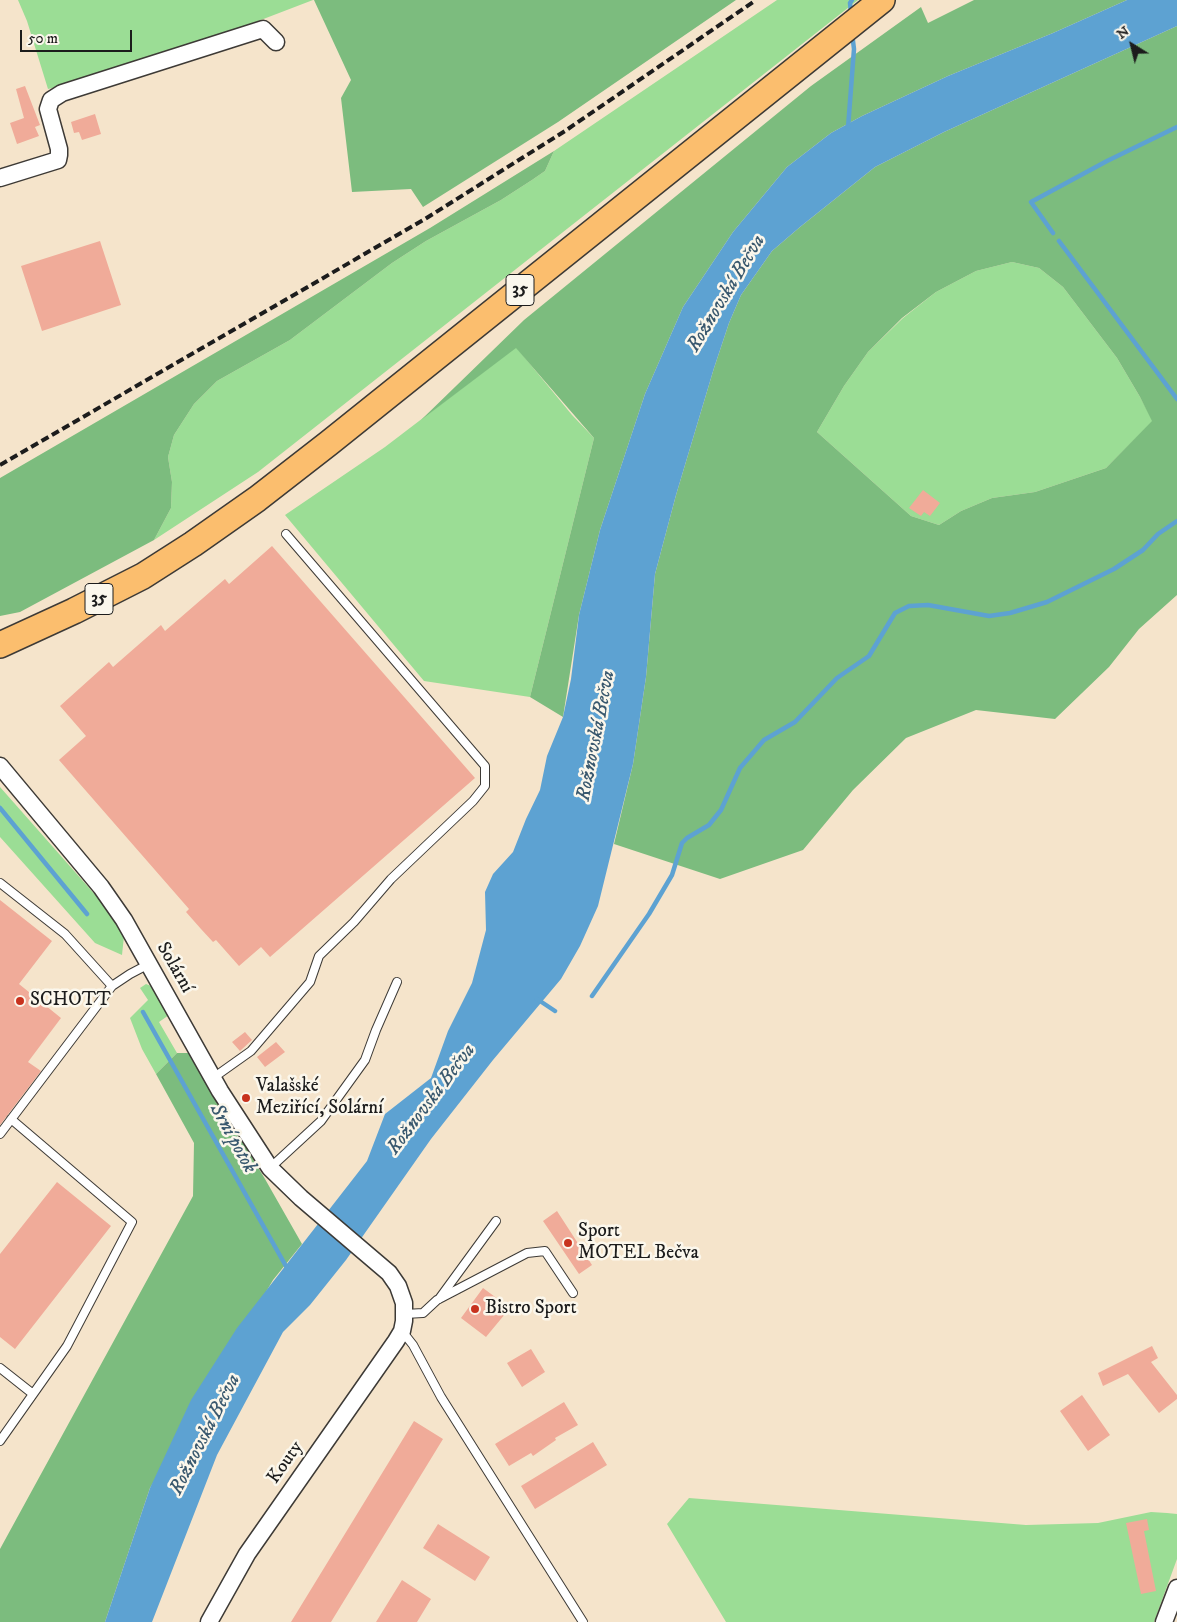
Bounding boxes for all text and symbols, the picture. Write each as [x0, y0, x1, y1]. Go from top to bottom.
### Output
scale bar [22, 20, 135, 52]
north arrow [1107, 20, 1157, 70]
text: N [1113, 22, 1133, 44]
text: 50 m [28, 29, 58, 48]
water label: Rožnovská Bečva [683, 231, 771, 357]
road number: 35 [506, 274, 534, 306]
road number: 35 [85, 584, 113, 614]
water label: Rožnovská Bečva [573, 669, 621, 803]
street label: Solární [150, 939, 198, 997]
place label: SCHOTT [30, 990, 111, 1012]
marker: SCHOTT [14, 995, 26, 1007]
water label: Rožnovská Bečva [383, 1040, 481, 1160]
place label: Valašské Meziřící, Solární [256, 1076, 383, 1120]
marker: Valašské Meziřící, Solární [240, 1092, 252, 1104]
water label: Srní potok [203, 1100, 261, 1178]
place label: Sport MOTEL Bečva [578, 1221, 699, 1265]
marker: Sport MOTEL Bečva [562, 1237, 574, 1249]
place label: Bistro Sport [485, 1298, 576, 1320]
marker: Bistro Sport [469, 1303, 481, 1315]
water label: Rožnovská Bečva [165, 1371, 247, 1499]
street label: Kouty [263, 1437, 309, 1489]

